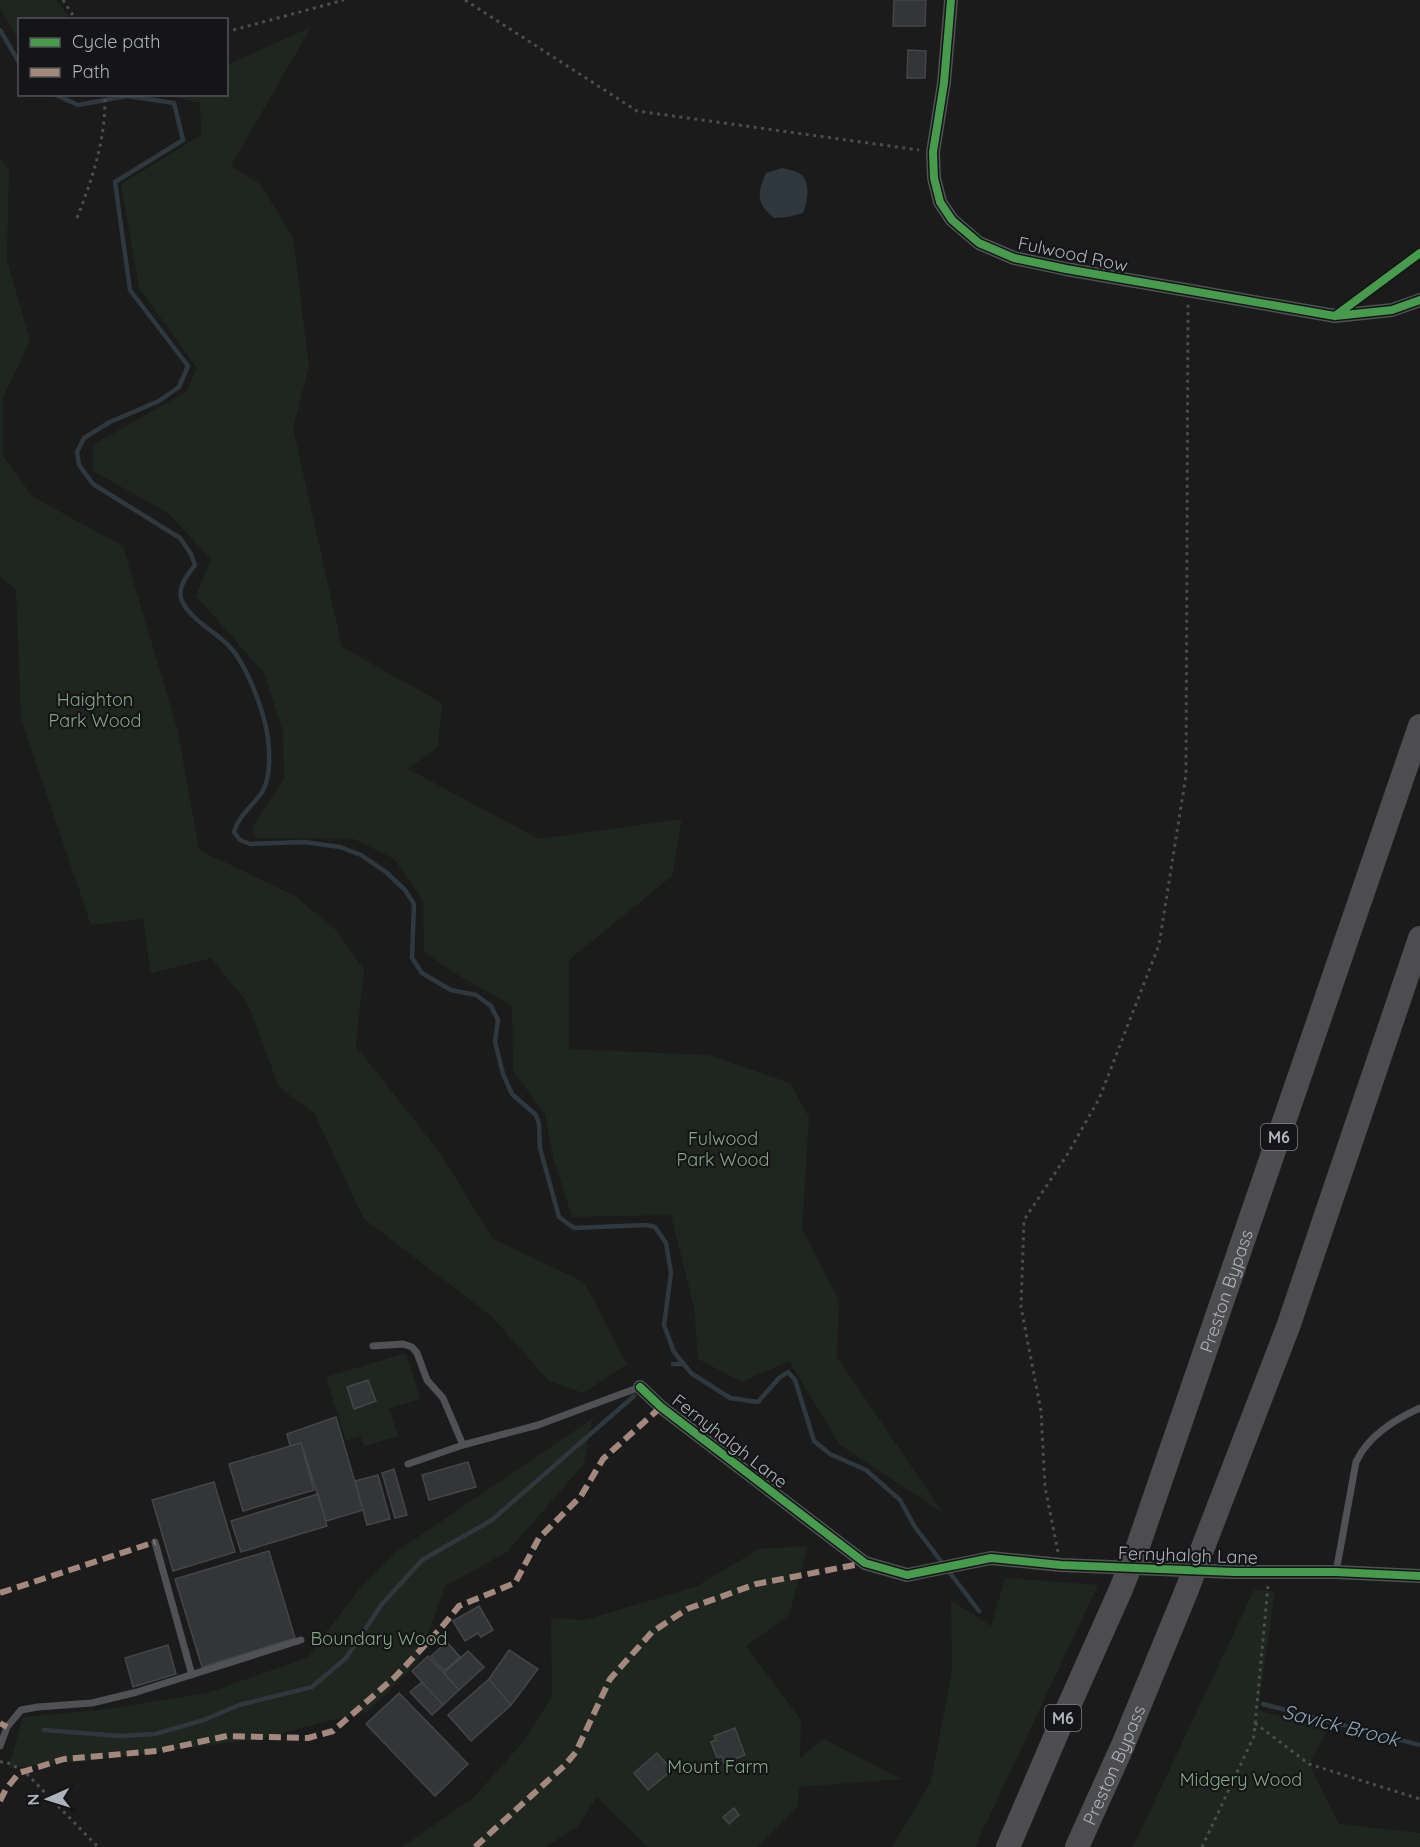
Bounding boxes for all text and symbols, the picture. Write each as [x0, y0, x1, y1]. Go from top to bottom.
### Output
legend [18, 18, 228, 96]
text: Cycle path [72, 30, 160, 53]
text: Path [72, 60, 110, 83]
street label: Fulwood Row [1016, 231, 1130, 277]
park label: Haighton Park Wood [49, 688, 141, 732]
road number: M6 [1261, 1124, 1297, 1150]
park label: Fulwood Park Wood [677, 1127, 769, 1171]
street label: Preston Bypass [1194, 1226, 1258, 1355]
street label: Fernyhalgh Lane [668, 1389, 792, 1493]
street label: Fernyhalgh Lane [1118, 1541, 1258, 1569]
park label: Boundary Wood [311, 1627, 447, 1650]
water label: Savick Brook [1280, 1698, 1404, 1752]
street label: Preston Bypass [1077, 1701, 1150, 1828]
road number: M6 [1045, 1705, 1081, 1731]
park label: Mount Farm [667, 1755, 769, 1778]
park label: Midgery Wood [1180, 1768, 1302, 1791]
north arrow [18, 1769, 78, 1829]
text: N [23, 1793, 43, 1806]

